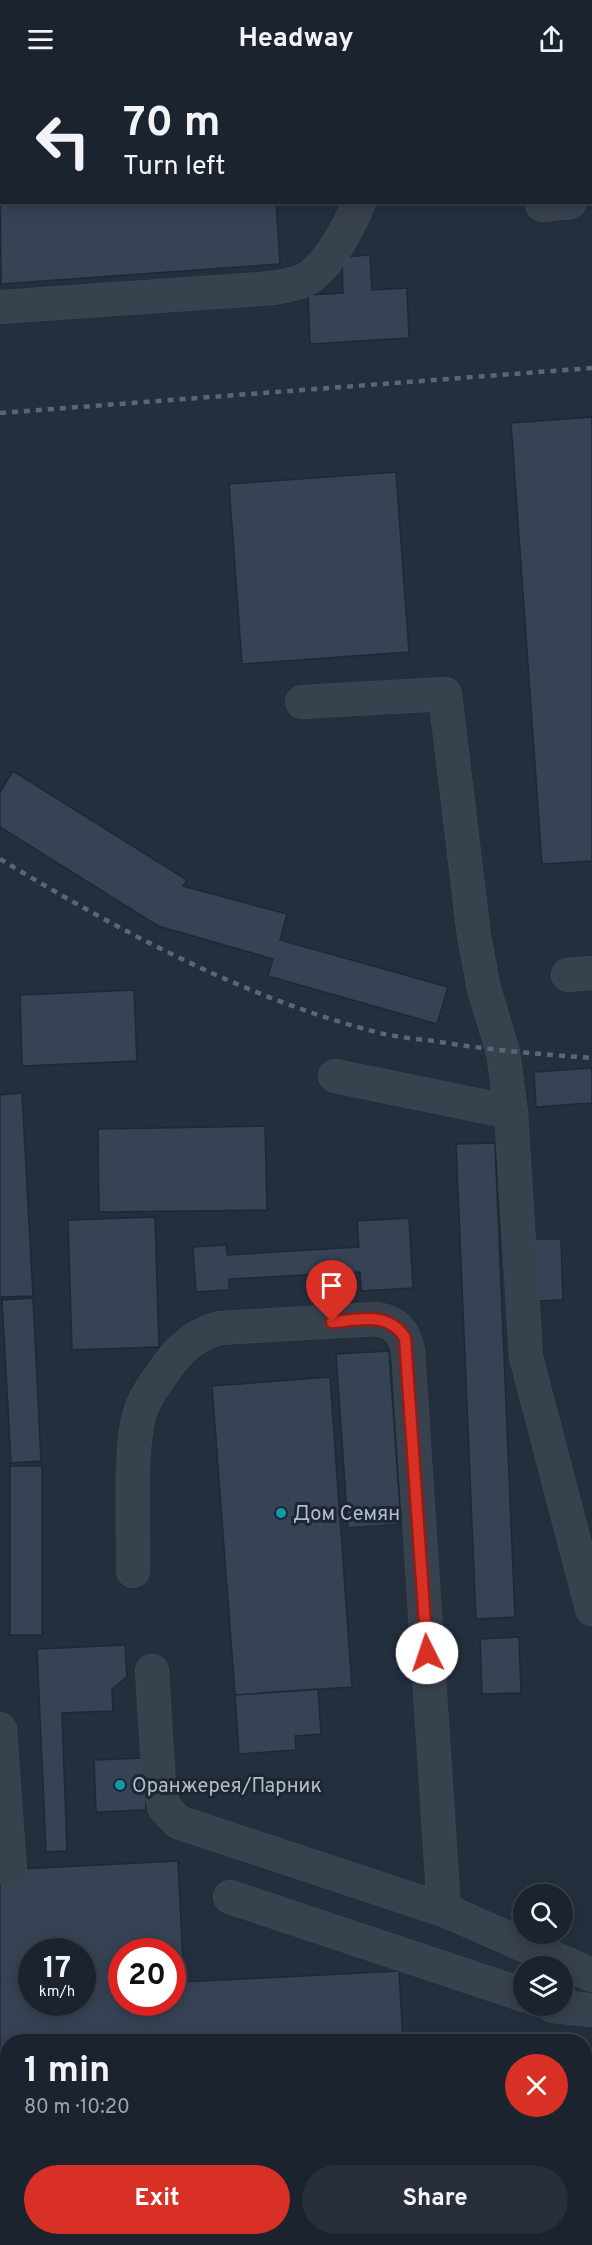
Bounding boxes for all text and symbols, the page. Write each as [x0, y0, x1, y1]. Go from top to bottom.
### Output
text: Headway [238, 22, 354, 56]
icon: menu [24, 23, 57, 56]
icon: share [535, 23, 568, 56]
text: 70 m [123, 98, 221, 151]
icon: left [24, 102, 102, 180]
text: Turn left [123, 150, 225, 184]
pin [306, 1260, 357, 1322]
icon: arrive [315, 1269, 348, 1302]
place label: Дом Семян [293, 1502, 400, 1528]
marker: Дом Семян [274, 1506, 288, 1520]
position arrow [395, 1621, 459, 1685]
place label: Оранжерея/Парник [132, 1774, 322, 1800]
marker: Оранжерея/Парник [113, 1778, 127, 1792]
map controls [513, 1884, 573, 2016]
button: search [513, 1884, 573, 1944]
speed limit sign: 20 [108, 1938, 186, 2016]
text: 17 [43, 1951, 71, 1988]
button: layers [513, 1956, 573, 2016]
text: km/h [39, 1983, 75, 2002]
text: 1 min [24, 2049, 110, 2095]
button: close [505, 2054, 568, 2117]
text: 80 m · 10:20 [24, 2095, 130, 2121]
button: Exit [24, 2165, 290, 2234]
button: Share [302, 2165, 568, 2234]

